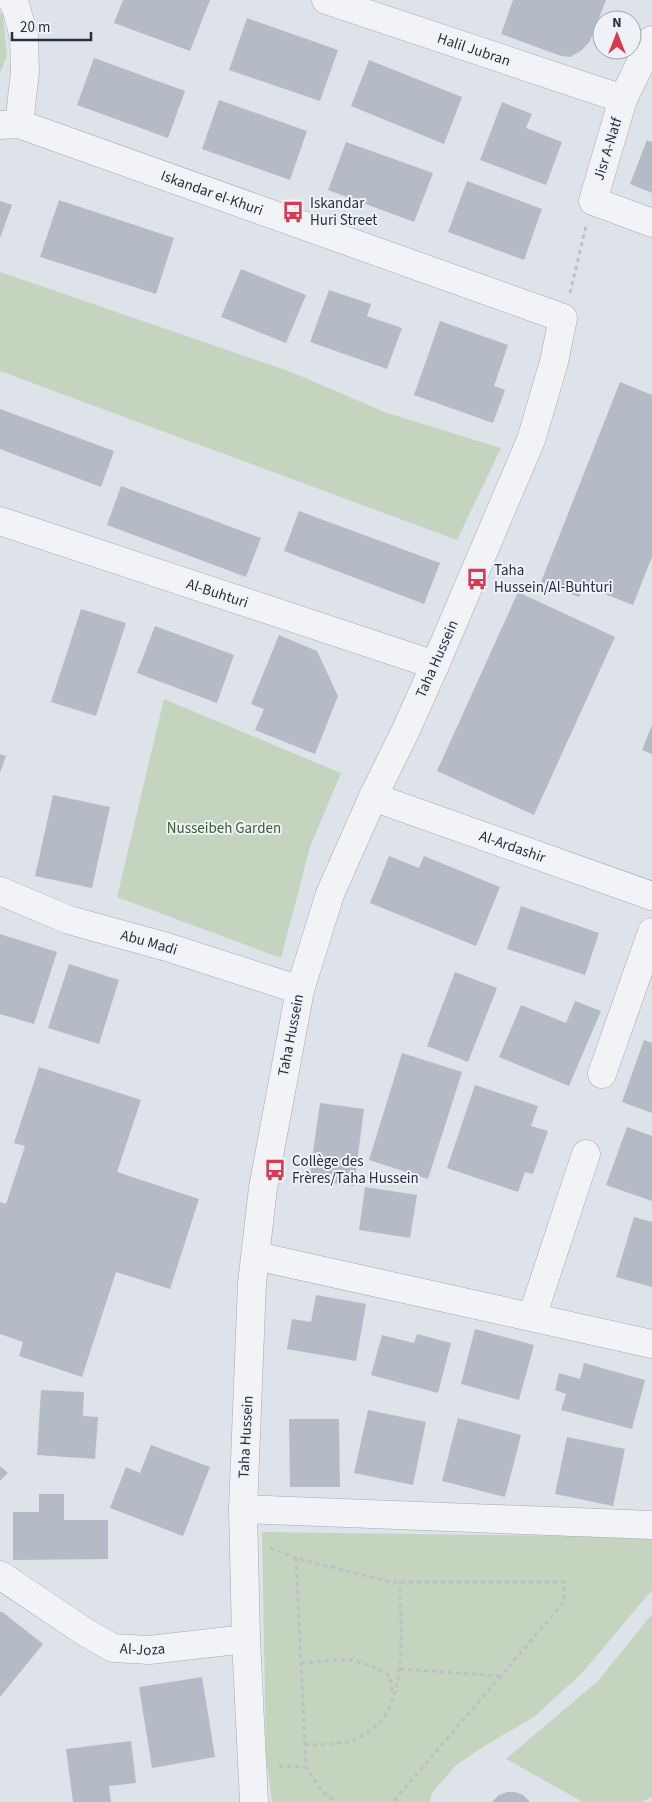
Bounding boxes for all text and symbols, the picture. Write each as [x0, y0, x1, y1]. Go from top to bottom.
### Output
scale bar [12, 10, 91, 42]
north arrow [592, 10, 642, 60]
text: N [612, 13, 622, 33]
text: 20 m [20, 17, 50, 38]
street label: Halil Jubran [435, 27, 513, 71]
street label: Jisr A-Natf [589, 114, 628, 183]
street label: Iskandar el-Khuri [158, 165, 266, 221]
place label: Iskandar Huri Street [310, 193, 377, 231]
bus stop icon: Iskandar Huri Street [280, 199, 306, 225]
place label: Taha Hussein/Al-Buhturi [494, 560, 612, 598]
bus stop icon: Taha Hussein/Al-Buhturi [464, 566, 490, 592]
street label: Al-Buhturi [184, 573, 251, 613]
street label: Taha Hussein [411, 617, 463, 701]
park label: Nusseibeh Garden [167, 818, 281, 839]
street label: Al-Ardashir [476, 825, 549, 868]
street label: Abu Madi [118, 924, 180, 960]
street label: Taha Hussein [273, 992, 309, 1078]
place label: Collège des Frères/Taha Hussein [292, 1151, 419, 1189]
bus stop icon: Collège des Frères/Taha Hussein [262, 1157, 288, 1183]
street label: Taha Hussein [233, 1395, 259, 1479]
street label: Al-Joza [119, 1638, 166, 1661]

